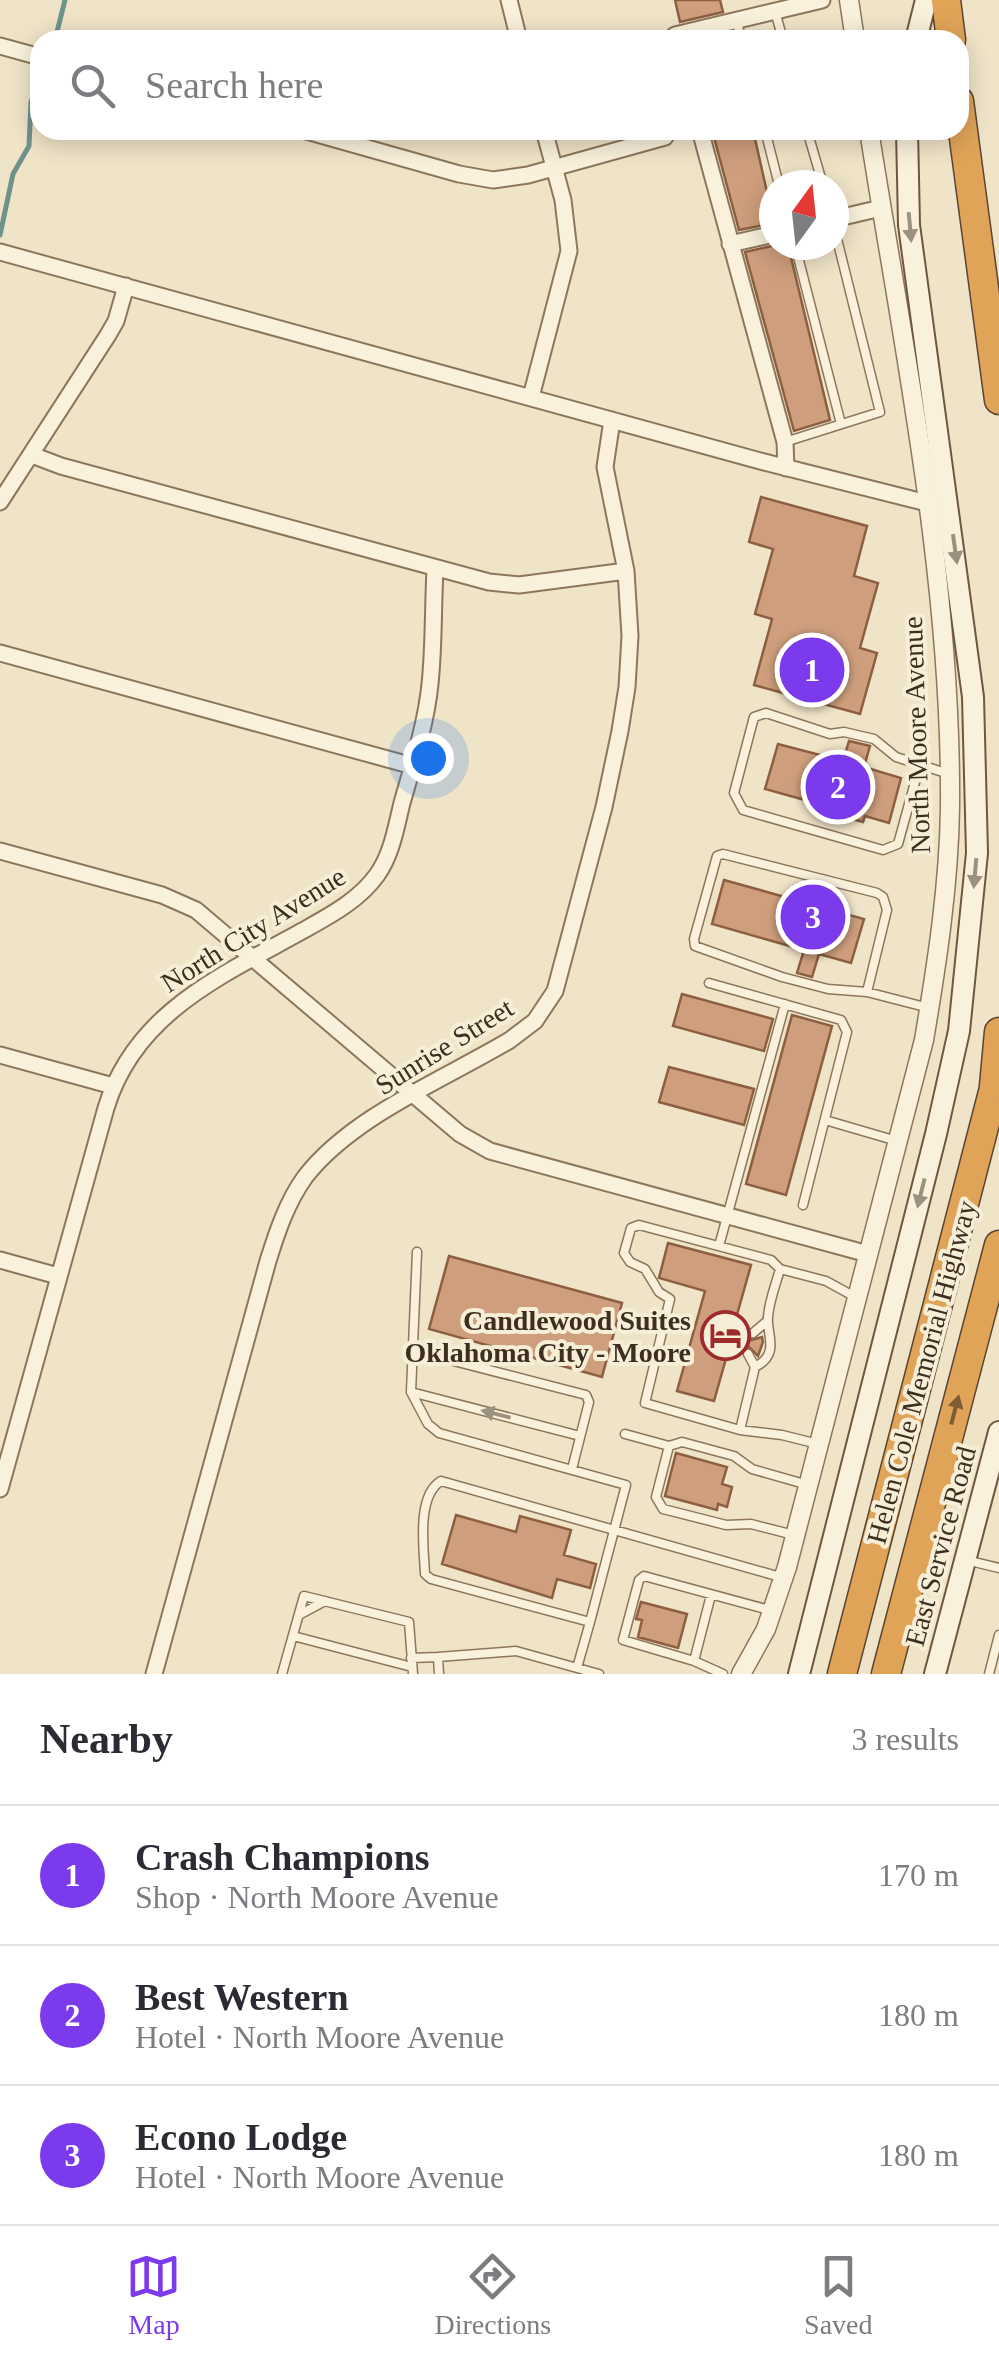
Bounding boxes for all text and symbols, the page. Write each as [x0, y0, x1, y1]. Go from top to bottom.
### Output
search box [30, 30, 969, 140]
icon: search [65, 58, 120, 113]
text: Search here [145, 64, 323, 106]
north arrow [759, 170, 849, 260]
one-way arrow [902, 212, 918, 244]
one-way arrow [947, 534, 963, 566]
street label: North Moore Avenue [897, 616, 936, 854]
pin: 1 [780, 632, 844, 708]
your location [403, 733, 454, 784]
pin: 2 [806, 750, 870, 824]
one-way arrow [966, 857, 982, 889]
street label: North City Avenue [156, 860, 351, 998]
pin: 3 [780, 880, 846, 954]
street label: Sunrise Street [370, 992, 519, 1101]
one-way arrow [913, 1178, 929, 1209]
street label: Helen Cole Memorial Highway [861, 1197, 982, 1547]
place label: Candlewood Suites Oklahoma City - Moore [405, 1305, 691, 1368]
hotel icon: Candlewood Suites Oklahoma City - Moore [700, 1310, 752, 1362]
one-way arrow [948, 1395, 964, 1426]
one-way arrow [480, 1405, 511, 1421]
street label: East Service Road [899, 1443, 982, 1649]
text: Nearby [40, 1716, 173, 1762]
text: 3 results [851, 1721, 959, 1757]
text: Crash Champions [135, 1836, 430, 1878]
text: 1 [65, 1857, 81, 1893]
text: 170 m [878, 1857, 959, 1893]
text: Shop · North Moore Avenue [135, 1879, 499, 1915]
text: Best Western [135, 1976, 349, 2018]
text: 2 [65, 1997, 81, 2033]
text: 180 m [878, 1997, 959, 2033]
text: Hotel · North Moore Avenue [135, 2019, 504, 2055]
text: Econo Lodge [135, 2116, 347, 2158]
text: 3 [65, 2137, 81, 2173]
text: 180 m [878, 2137, 959, 2173]
text: Hotel · North Moore Avenue [135, 2159, 504, 2195]
tab: Map [126, 2249, 181, 2341]
tab: Directions [434, 2249, 551, 2341]
tab: Saved [804, 2249, 873, 2341]

